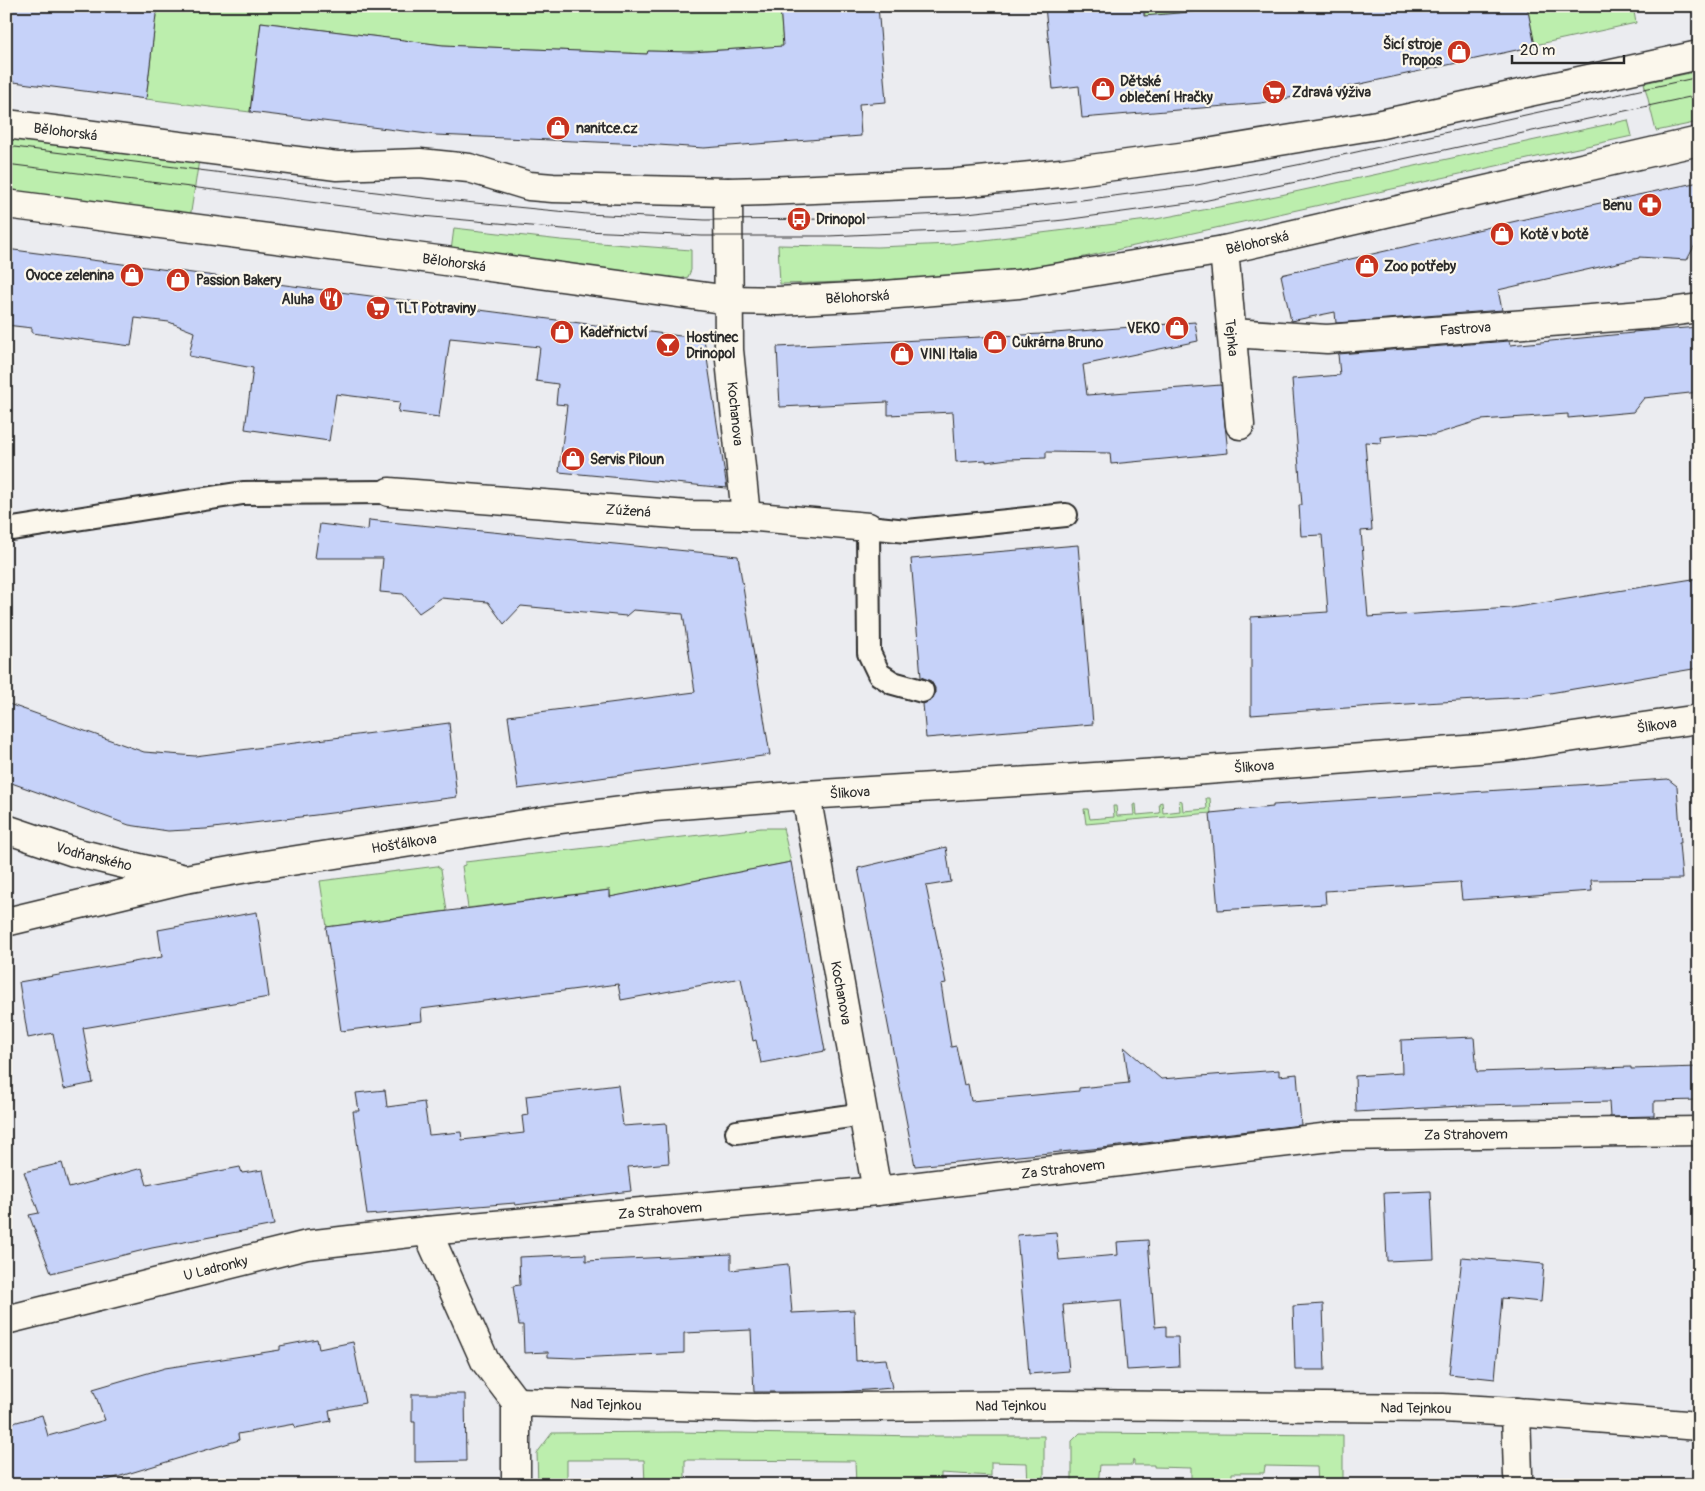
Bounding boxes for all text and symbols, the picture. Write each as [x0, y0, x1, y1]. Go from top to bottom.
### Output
scale bar [1512, 32, 1625, 64]
place label: Šicí stroje Propos [1383, 35, 1443, 69]
shop icon: Šicí stroje Propos [1446, 39, 1472, 65]
text: 20 m [1520, 41, 1555, 60]
place label: Dětské oblečení Hračky [1119, 73, 1213, 106]
shop icon: Dětské oblečení Hračky [1090, 76, 1116, 102]
supermarket icon: Zdravá výživa [1261, 79, 1287, 105]
place label: Zdravá výživa [1292, 84, 1372, 101]
shop icon: nanitce.cz [545, 115, 571, 141]
street label: Bělohorská [33, 119, 98, 144]
place label: nanitce.cz [576, 120, 638, 137]
pharmacy icon: Benu [1637, 192, 1663, 218]
place label: Benu [1602, 197, 1632, 214]
bus stop icon: Drinopol [786, 206, 812, 232]
place label: Drinopol [816, 211, 865, 228]
shop icon: Kotě v botě [1489, 221, 1515, 247]
place label: Kotě v botě [1520, 226, 1589, 243]
street label: Bělohorská [1224, 227, 1290, 258]
street label: Bělohorská [421, 250, 487, 275]
shop icon: Zoo potřeby [1354, 253, 1380, 279]
place label: Zoo potřeby [1384, 258, 1456, 275]
shop icon: Ovoce zelenina [119, 262, 145, 288]
place label: Ovoce zelenina [25, 267, 114, 284]
shop icon: Passion Bakery [165, 267, 191, 293]
place label: Passion Bakery [196, 272, 281, 289]
restaurant icon: Aluha [318, 286, 344, 312]
street label: Bělohorská [825, 286, 890, 307]
place label: Aluha [281, 291, 314, 308]
supermarket icon: TLT Potraviny [365, 295, 391, 321]
place label: TLT Potraviny [395, 300, 476, 317]
shop icon: VEKO [1164, 315, 1190, 341]
street label: Tejnka [1222, 318, 1242, 357]
street label: Fastrova [1439, 318, 1492, 339]
shop icon: Kadeřnictví [549, 319, 575, 345]
place label: VEKO [1127, 320, 1160, 337]
place label: Kadeřnictví [580, 324, 648, 341]
place label: Hostinec Drinopol [686, 329, 739, 362]
shop icon: Cukrárna Bruno [982, 329, 1008, 355]
bar icon: Hostinec Drinopol [655, 332, 681, 358]
place label: Cukrárna Bruno [1012, 334, 1104, 351]
shop icon: VINI Italia [889, 341, 915, 367]
place label: VINI Italia [920, 346, 978, 363]
street label: Kochanova [724, 381, 747, 447]
shop icon: Servis Piloun [560, 446, 586, 472]
place label: Servis Piloun [590, 451, 664, 468]
street label: Zúžená [605, 500, 651, 521]
street label: Šlikova [1635, 714, 1678, 736]
street label: Šlikova [1233, 756, 1275, 776]
street label: Šlikova [829, 783, 870, 802]
street label: Hošťálkova [370, 830, 438, 857]
street label: Vodňanského [53, 838, 134, 874]
street label: Kochanova [827, 960, 856, 1026]
street label: Za Strahovem [1424, 1125, 1508, 1143]
street label: Za Strahovem [1020, 1155, 1106, 1182]
street label: Za Strahovem [617, 1198, 703, 1222]
street label: U Ladronky [182, 1252, 249, 1284]
street label: Nad Tejnkou [570, 1395, 642, 1414]
street label: Nad Tejnkou [975, 1397, 1047, 1414]
street label: Nad Tejnkou [1380, 1399, 1452, 1417]

